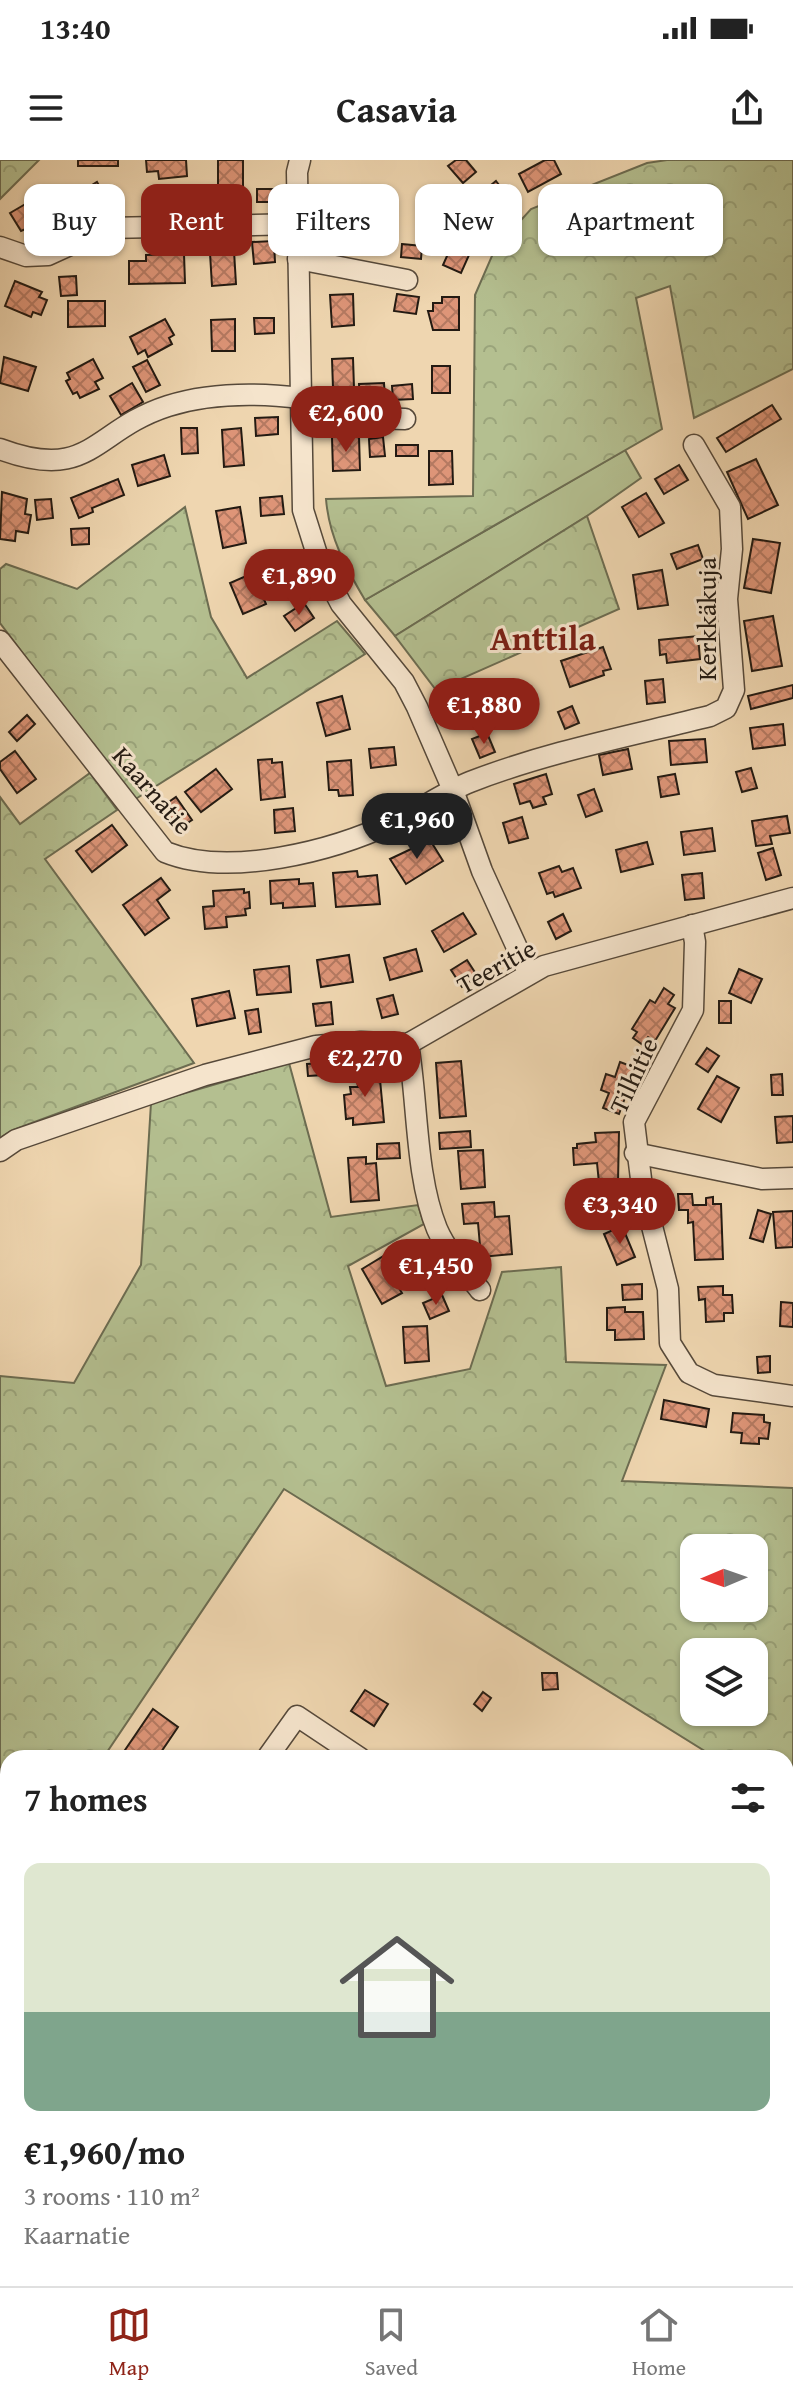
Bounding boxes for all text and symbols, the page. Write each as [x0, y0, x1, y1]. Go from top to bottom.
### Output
text: 13:40 [40, 6, 111, 50]
text: Casavia [336, 82, 457, 135]
icon: menu [24, 86, 68, 130]
icon: share [725, 86, 769, 130]
chip: Buy [24, 184, 125, 256]
chip: Rent [141, 184, 252, 256]
chip: Filters [268, 184, 399, 256]
chip: New [415, 184, 522, 256]
chip: Apartment [538, 184, 723, 256]
pin: €2,600 [281, 386, 411, 454]
text: €2,600 [309, 392, 383, 431]
pin: €1,890 [234, 549, 364, 617]
text: €1,890 [262, 555, 336, 594]
street label: Kerkkäkuja [687, 557, 726, 681]
district label: Anttila [490, 613, 597, 662]
pin: €1,880 [419, 678, 549, 746]
text: €1,880 [447, 684, 521, 723]
street label: Kaarnatie [103, 737, 203, 843]
pin: €1,960 [352, 793, 482, 861]
text: €1,960 [380, 799, 454, 838]
street label: Teeritie [450, 928, 542, 1004]
pin: €2,270 [300, 1031, 430, 1099]
street label: Tilhitie [598, 1031, 668, 1119]
text: €2,270 [328, 1037, 402, 1076]
pin: €3,340 [555, 1178, 685, 1246]
text: €3,340 [583, 1184, 657, 1223]
pin: €1,450 [371, 1239, 501, 1307]
text: €1,450 [399, 1245, 473, 1284]
north arrow [680, 1534, 768, 1622]
map controls [680, 1534, 768, 1726]
button: layers [680, 1638, 768, 1726]
text: 7 homes [24, 1774, 148, 1823]
icon: filters [726, 1776, 770, 1820]
icon: home [325, 1915, 469, 2059]
text: €1,960/mo [24, 2127, 185, 2176]
text: 3 rooms · 110 m² [24, 2176, 200, 2215]
text: Kaarnatie [24, 2215, 130, 2254]
tab: Map [107, 2303, 151, 2383]
tab: Saved [365, 2303, 418, 2383]
tab: Home [632, 2303, 686, 2383]

